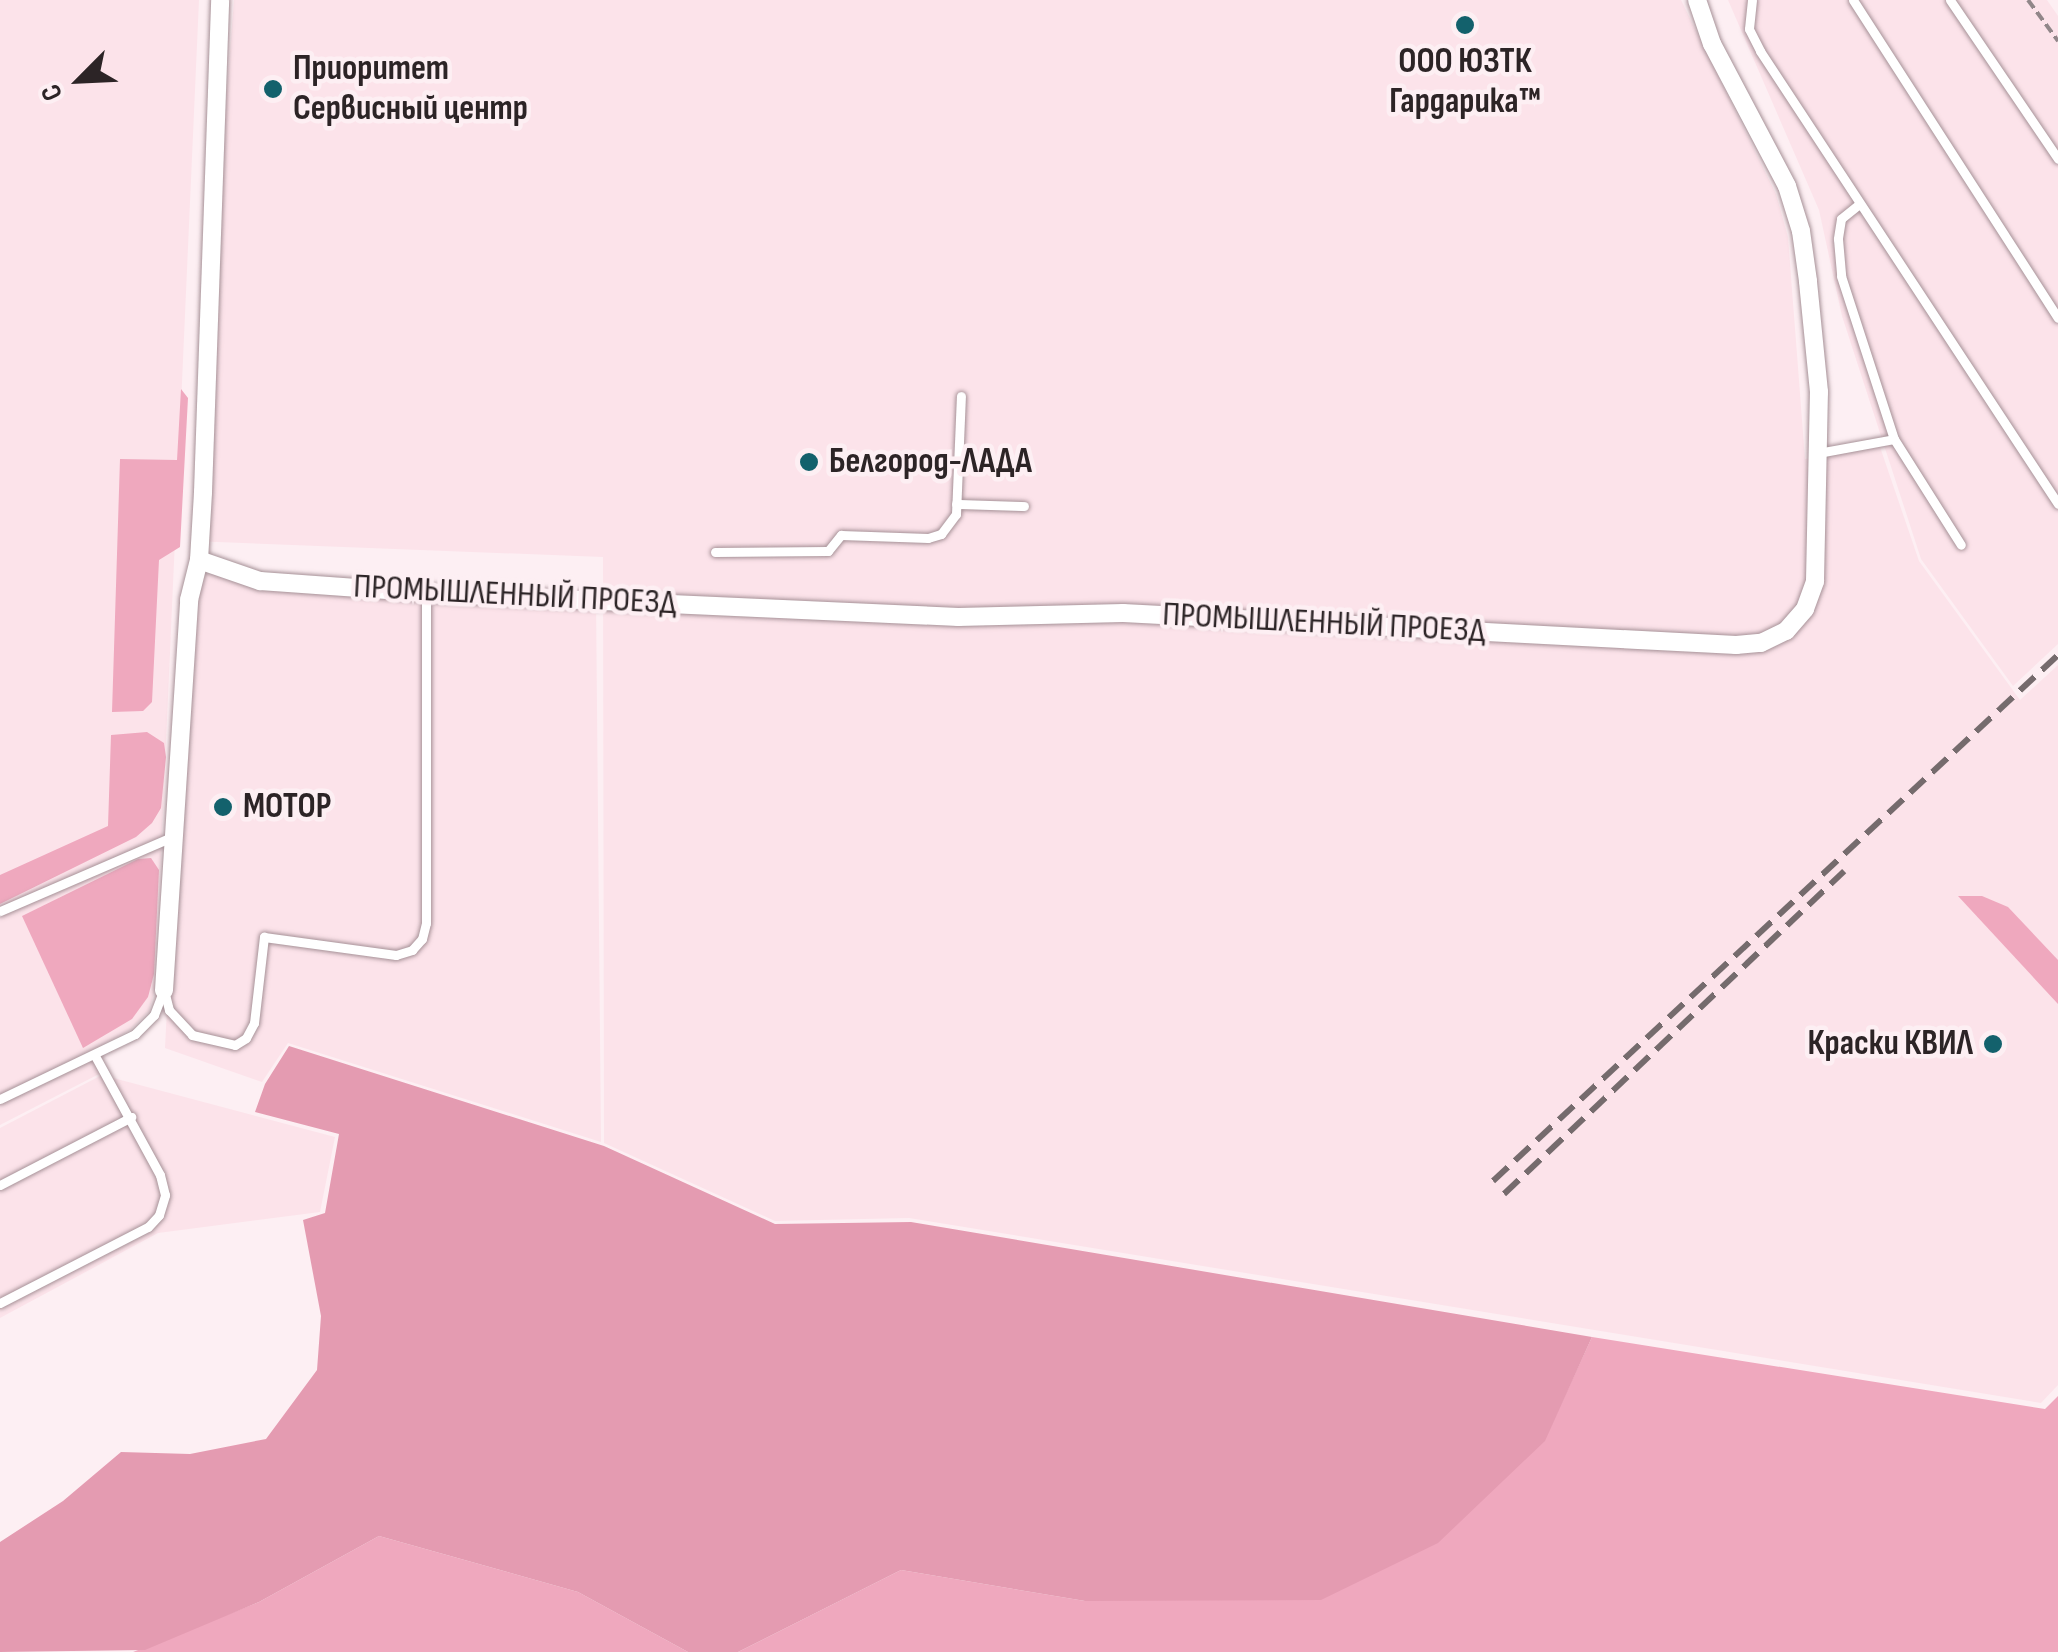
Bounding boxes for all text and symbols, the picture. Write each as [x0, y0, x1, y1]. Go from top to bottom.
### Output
marker: ООО ЮЗТК Гардарика™ [1454, 14, 1476, 36]
north arrow [30, 30, 130, 130]
place label: ООО ЮЗТК Гардарика™ [1389, 41, 1541, 123]
place label: Приоритет Сервисный центр [293, 48, 528, 130]
marker: Приоритет Сервисный центр [262, 78, 284, 100]
text: С [34, 79, 70, 106]
place label: Белгород-ЛАДА [829, 441, 1032, 483]
marker: Белгород-ЛАДА [798, 451, 820, 473]
street label: ПРОМЫШЛЕННЫЙ ПРОЕЗД [352, 566, 678, 624]
street label: ПРОМЫШЛЕННЫЙ ПРОЕЗД [1161, 594, 1487, 652]
place label: МОТОР [243, 786, 332, 828]
marker: МОТОР [212, 796, 234, 818]
place label: Краски КВИЛ [1808, 1023, 1973, 1065]
marker: Краски КВИЛ [1982, 1033, 2004, 1055]

